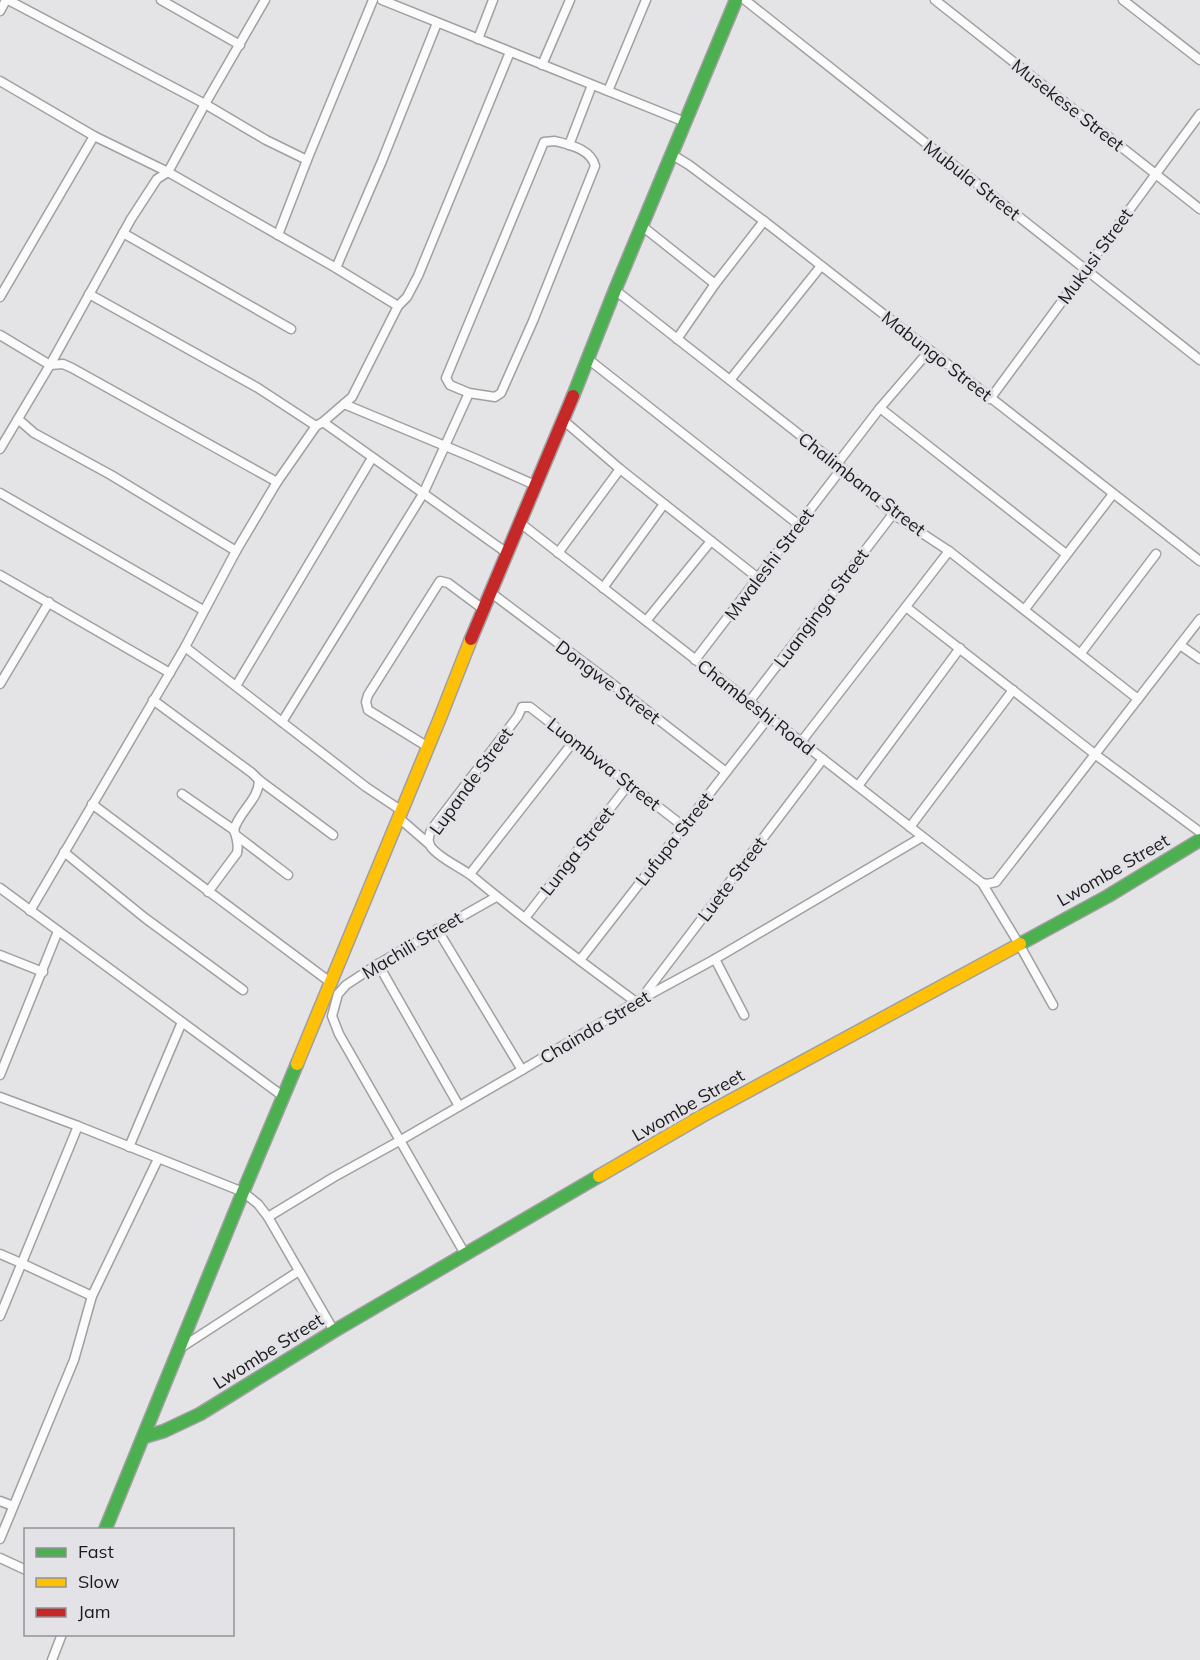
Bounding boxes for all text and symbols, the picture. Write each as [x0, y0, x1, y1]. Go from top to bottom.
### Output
street label: Musekese Street [1007, 54, 1129, 156]
street label: Mubula Street [919, 135, 1025, 225]
street label: Mukusi Street [1052, 203, 1138, 309]
street label: Mabungo Street [877, 306, 997, 406]
street label: Chalimbana Street [794, 427, 930, 541]
street label: Mwaleshi Street [719, 504, 819, 624]
street label: Luanginga Street [769, 544, 873, 672]
street label: Dongwe Street [551, 635, 665, 729]
street label: Chambeshi Road [693, 654, 819, 760]
street label: Luombwa Street [543, 713, 665, 815]
street label: Lupande Street [424, 723, 518, 839]
street label: Lufupa Street [630, 788, 718, 890]
street label: Lunga Street [535, 802, 619, 900]
street label: Lwombe Street [1053, 829, 1173, 911]
street label: Luete Street [693, 832, 771, 926]
street label: Machili Street [358, 906, 466, 984]
street label: Chainda Street [536, 985, 654, 1069]
street label: Lwombe Street [628, 1064, 748, 1146]
street label: Lwombe Street [209, 1308, 327, 1394]
legend [24, 1528, 234, 1636]
text: Fast [78, 1540, 114, 1563]
text: Slow [78, 1570, 120, 1593]
text: Jam [78, 1600, 111, 1623]

